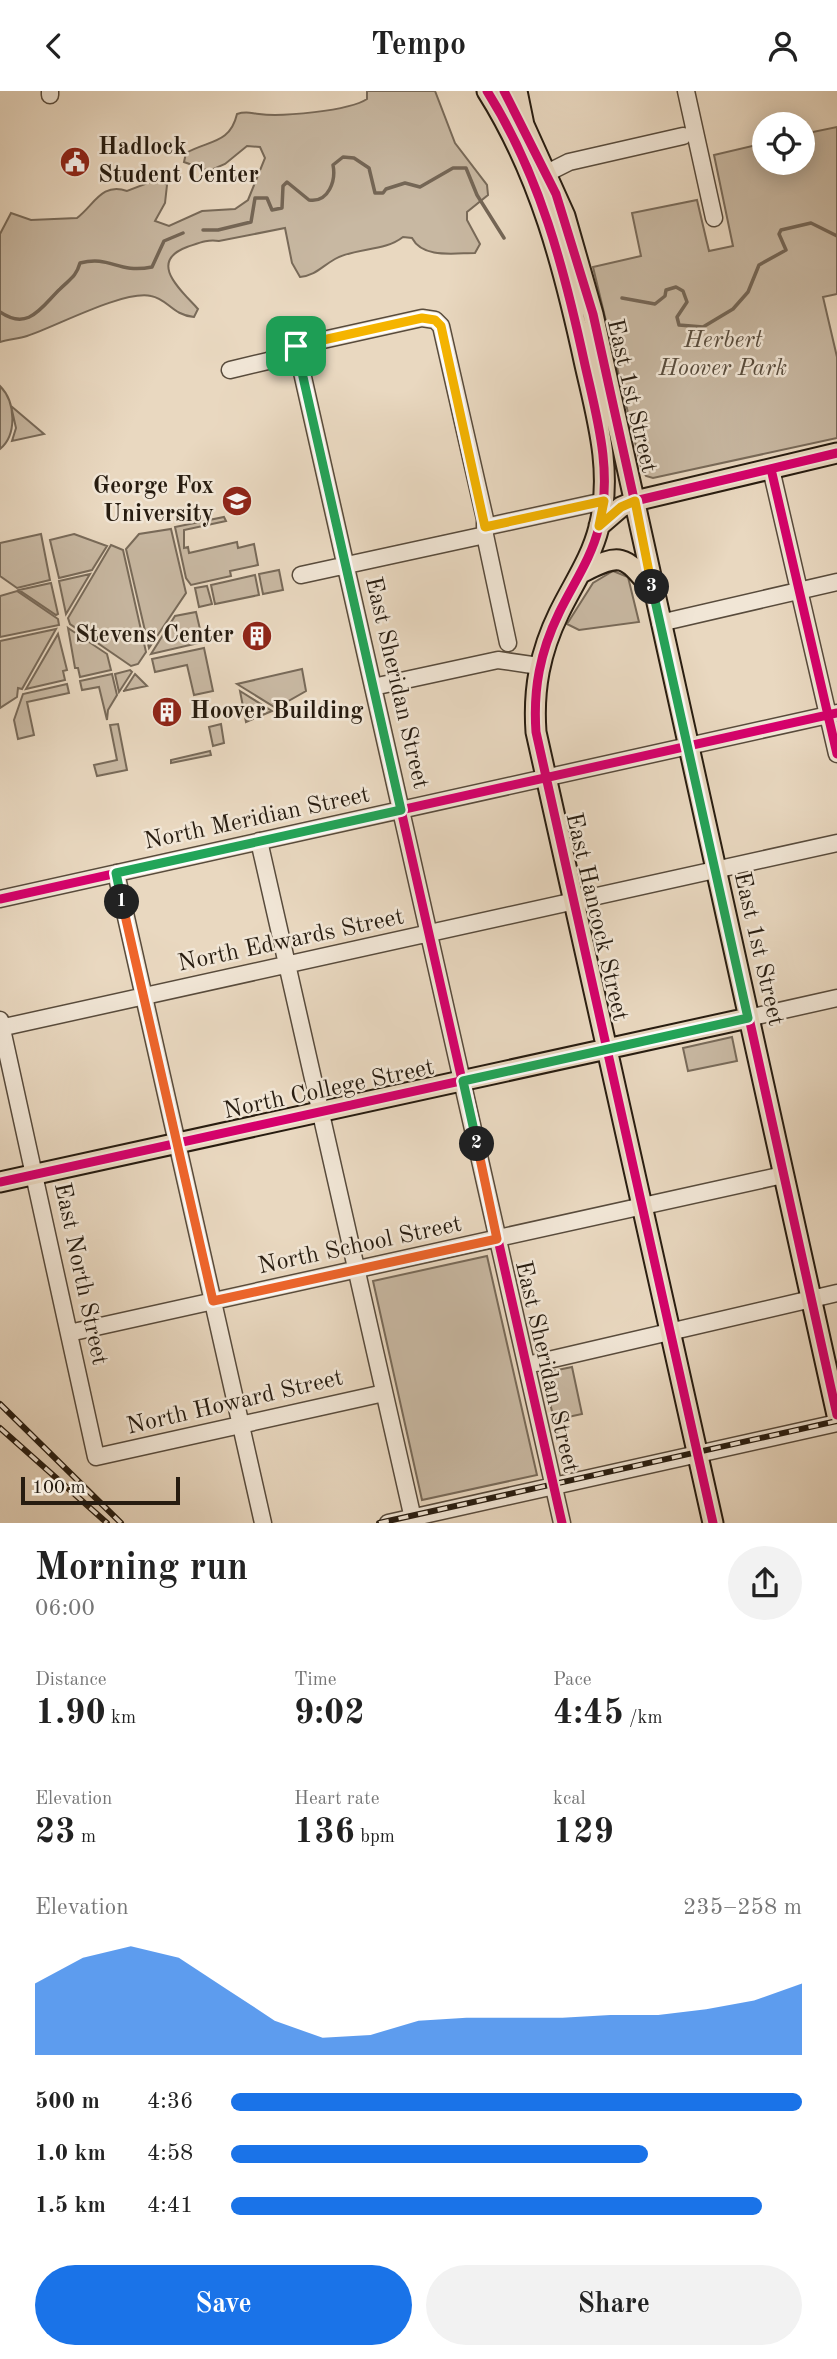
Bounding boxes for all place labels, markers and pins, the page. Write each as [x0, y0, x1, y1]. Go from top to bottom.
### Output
place label: Hadlock Student Center [98, 136, 259, 188]
public building icon: Hadlock Student Center [58, 145, 92, 179]
pin [266, 316, 326, 376]
place label: George Fox University [93, 475, 214, 527]
school or university icon: George Fox University [220, 484, 254, 518]
pin: 3 [634, 569, 670, 605]
building icon: Stevens Center [240, 619, 274, 653]
place label: Stevens Center [75, 624, 234, 648]
building icon: Hoover Building [150, 695, 184, 729]
place label: Hoover Building [190, 700, 364, 724]
pin: 1 [104, 885, 140, 919]
pin: 2 [460, 1127, 494, 1161]

